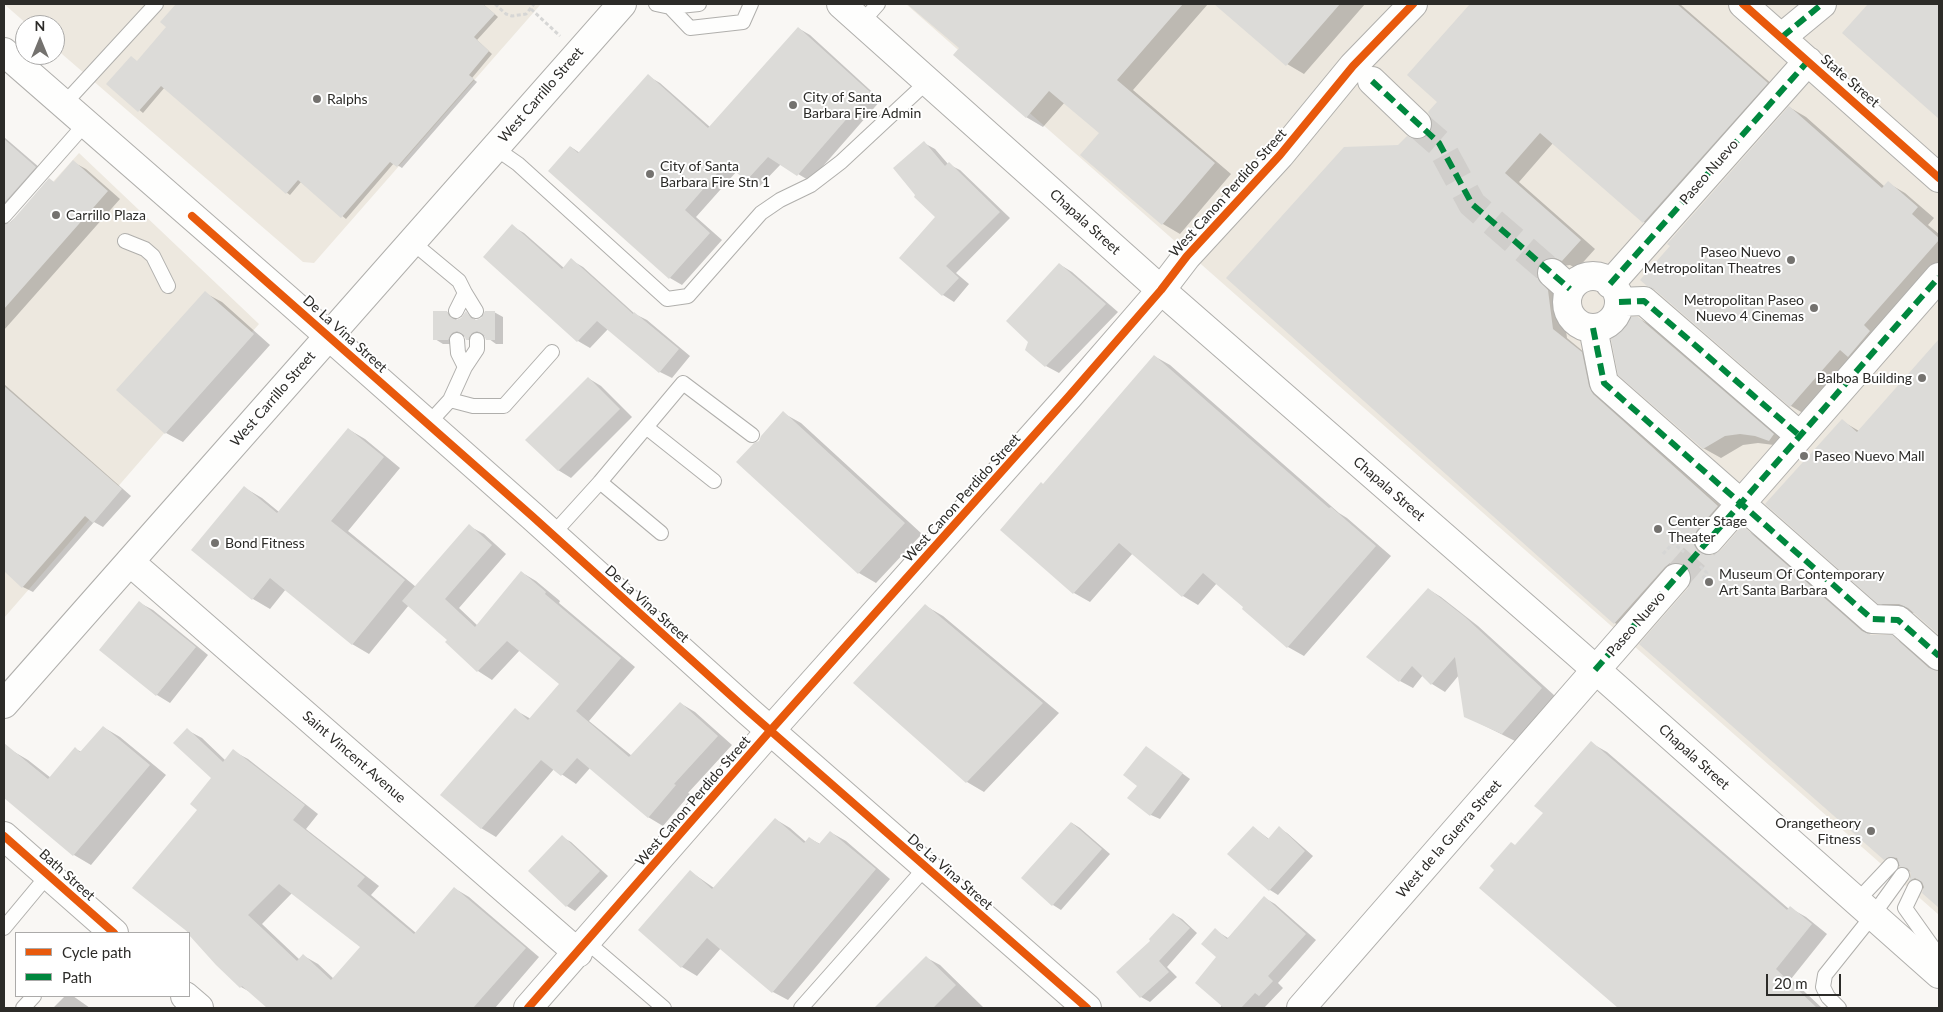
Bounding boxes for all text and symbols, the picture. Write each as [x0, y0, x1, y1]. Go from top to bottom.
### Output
north arrow [15, 15, 65, 65]
text: N [35, 17, 45, 34]
street label: West Carrillo Street [495, 44, 587, 146]
street label: State Street [1817, 51, 1883, 111]
place label: City of Santa Barbara Fire Admin [803, 89, 921, 121]
place label: Ralphs [327, 91, 368, 107]
marker: Ralphs [311, 93, 323, 105]
marker: City of Santa Barbara Fire Admin [787, 99, 799, 111]
street label: West Canon Perdido Street [1166, 125, 1290, 261]
street label: Paseo Nuevo [1676, 136, 1742, 208]
place label: City of Santa Barbara Fire Stn 1 [660, 158, 770, 190]
marker: City of Santa Barbara Fire Stn 1 [644, 168, 656, 180]
street label: Chapala Street [1046, 186, 1124, 258]
place label: Carrillo Plaza [66, 207, 146, 223]
marker: Carrillo Plaza [50, 209, 62, 221]
place label: Paseo Nuevo Metropolitan Theatres [1644, 244, 1781, 276]
marker: Paseo Nuevo Metropolitan Theatres [1785, 254, 1797, 266]
street label: De La Vina Street [300, 292, 390, 376]
place label: Metropolitan Paseo Nuevo 4 Cinemas [1684, 292, 1804, 324]
marker: Metropolitan Paseo Nuevo 4 Cinemas [1808, 302, 1820, 314]
street label: West Carrillo Street [227, 348, 319, 450]
place label: Balboa Building [1817, 370, 1912, 386]
marker: Balboa Building [1916, 372, 1928, 384]
street label: West Canon Perdido Street [900, 430, 1024, 566]
place label: Paseo Nuevo Mall [1814, 448, 1925, 464]
marker: Paseo Nuevo Mall [1798, 450, 1810, 462]
street label: Chapala Street [1350, 453, 1428, 525]
place label: Center Stage Theater [1668, 513, 1747, 546]
marker: Center Stage Theater [1652, 523, 1664, 535]
place label: Bond Fitness [225, 535, 305, 551]
marker: Bond Fitness [209, 537, 221, 549]
street label: De La Vina Street [602, 562, 692, 646]
place label: Museum Of Contemporary Art Santa Barbara [1719, 566, 1884, 598]
marker: Museum Of Contemporary Art Santa Barbara [1703, 576, 1715, 588]
street label: Paseo Nuevo [1603, 588, 1669, 660]
street label: Saint Vincent Avenue [299, 708, 409, 806]
street label: Chapala Street [1655, 721, 1733, 793]
street label: West Canon Perdido Street [632, 733, 754, 869]
street label: West de la Guerra Street [1393, 776, 1505, 902]
place label: Orangetheory Fitness [1775, 815, 1861, 848]
marker: Orangetheory Fitness [1865, 825, 1877, 837]
street label: De La Vina Street [904, 830, 996, 914]
street label: Bath Street [36, 846, 98, 904]
legend [15, 932, 190, 997]
text: Cycle path [62, 943, 131, 961]
scale bar [1768, 964, 1843, 996]
text: Path [62, 968, 92, 986]
text: 20 m [1774, 974, 1808, 992]

